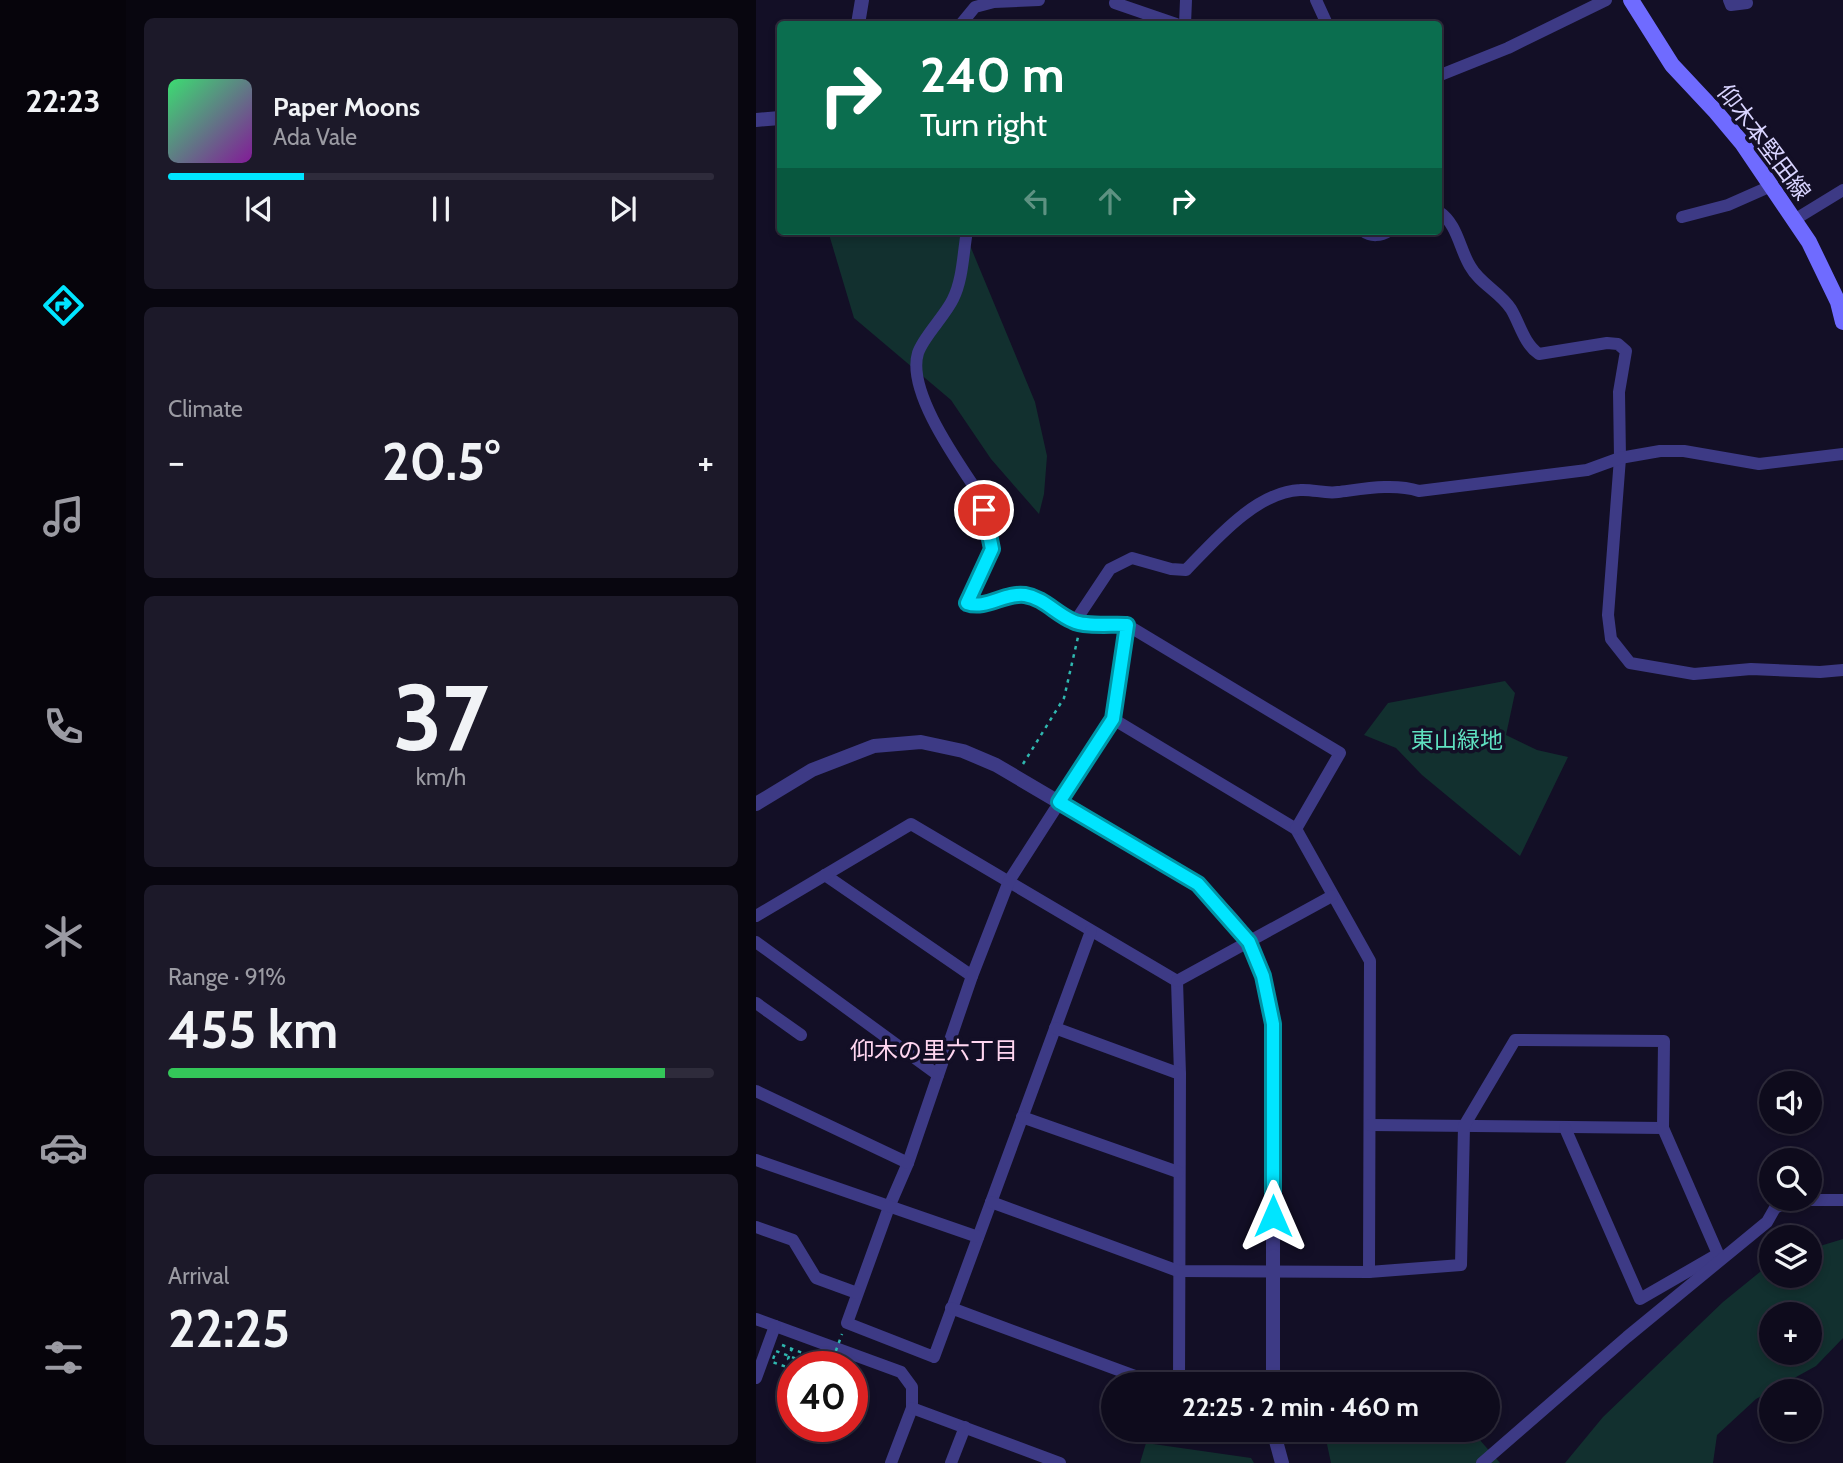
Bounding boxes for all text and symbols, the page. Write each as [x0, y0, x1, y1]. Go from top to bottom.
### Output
text: 240 m [920, 45, 1065, 104]
icon: right [805, 49, 896, 140]
street label: 仰木本堅田線 [1711, 78, 1817, 206]
text: 22:23 [25, 81, 101, 120]
text: Paper Moons [273, 91, 420, 123]
text: Turn right [920, 105, 1047, 144]
text: Ada Vale [273, 123, 357, 151]
icon: left [1018, 182, 1056, 220]
icon: ahead [1091, 182, 1129, 220]
icon: right [1164, 182, 1202, 220]
icon: previous [240, 190, 278, 228]
icon: pause [422, 190, 460, 228]
icon: next [604, 190, 642, 228]
icon: directions [39, 281, 88, 330]
text: Climate [168, 395, 243, 423]
text: 20.5° [382, 430, 500, 493]
text: − [168, 438, 185, 485]
text: + [697, 438, 714, 485]
pin [954, 480, 1014, 540]
icon: arrive [965, 491, 1003, 529]
icon: music [39, 492, 88, 541]
text: 37 [393, 662, 489, 773]
icon: phone [39, 702, 88, 751]
park label: 東山緑地 [1411, 726, 1503, 754]
text: km/h [416, 763, 466, 791]
icon: climate [39, 912, 88, 961]
text: Range · 91% [168, 963, 286, 991]
text: 455 km [168, 998, 338, 1061]
district label: 仰木の里六丁目 [850, 1036, 1018, 1065]
map controls [1759, 1071, 1822, 1442]
button: sound [1759, 1071, 1822, 1134]
icon: car [39, 1123, 88, 1172]
button: search [1759, 1148, 1822, 1211]
position arrow [1236, 1179, 1310, 1253]
button: layers [1759, 1225, 1822, 1288]
text: Arrival [168, 1262, 229, 1290]
text: 22:25 [168, 1297, 290, 1360]
button: + [1759, 1302, 1822, 1365]
icon: filters [39, 1333, 88, 1382]
speed limit sign: 40 [777, 1351, 868, 1442]
button: − [1759, 1379, 1822, 1442]
text: 22:25 · 2 min · 460 m [1182, 1391, 1419, 1423]

